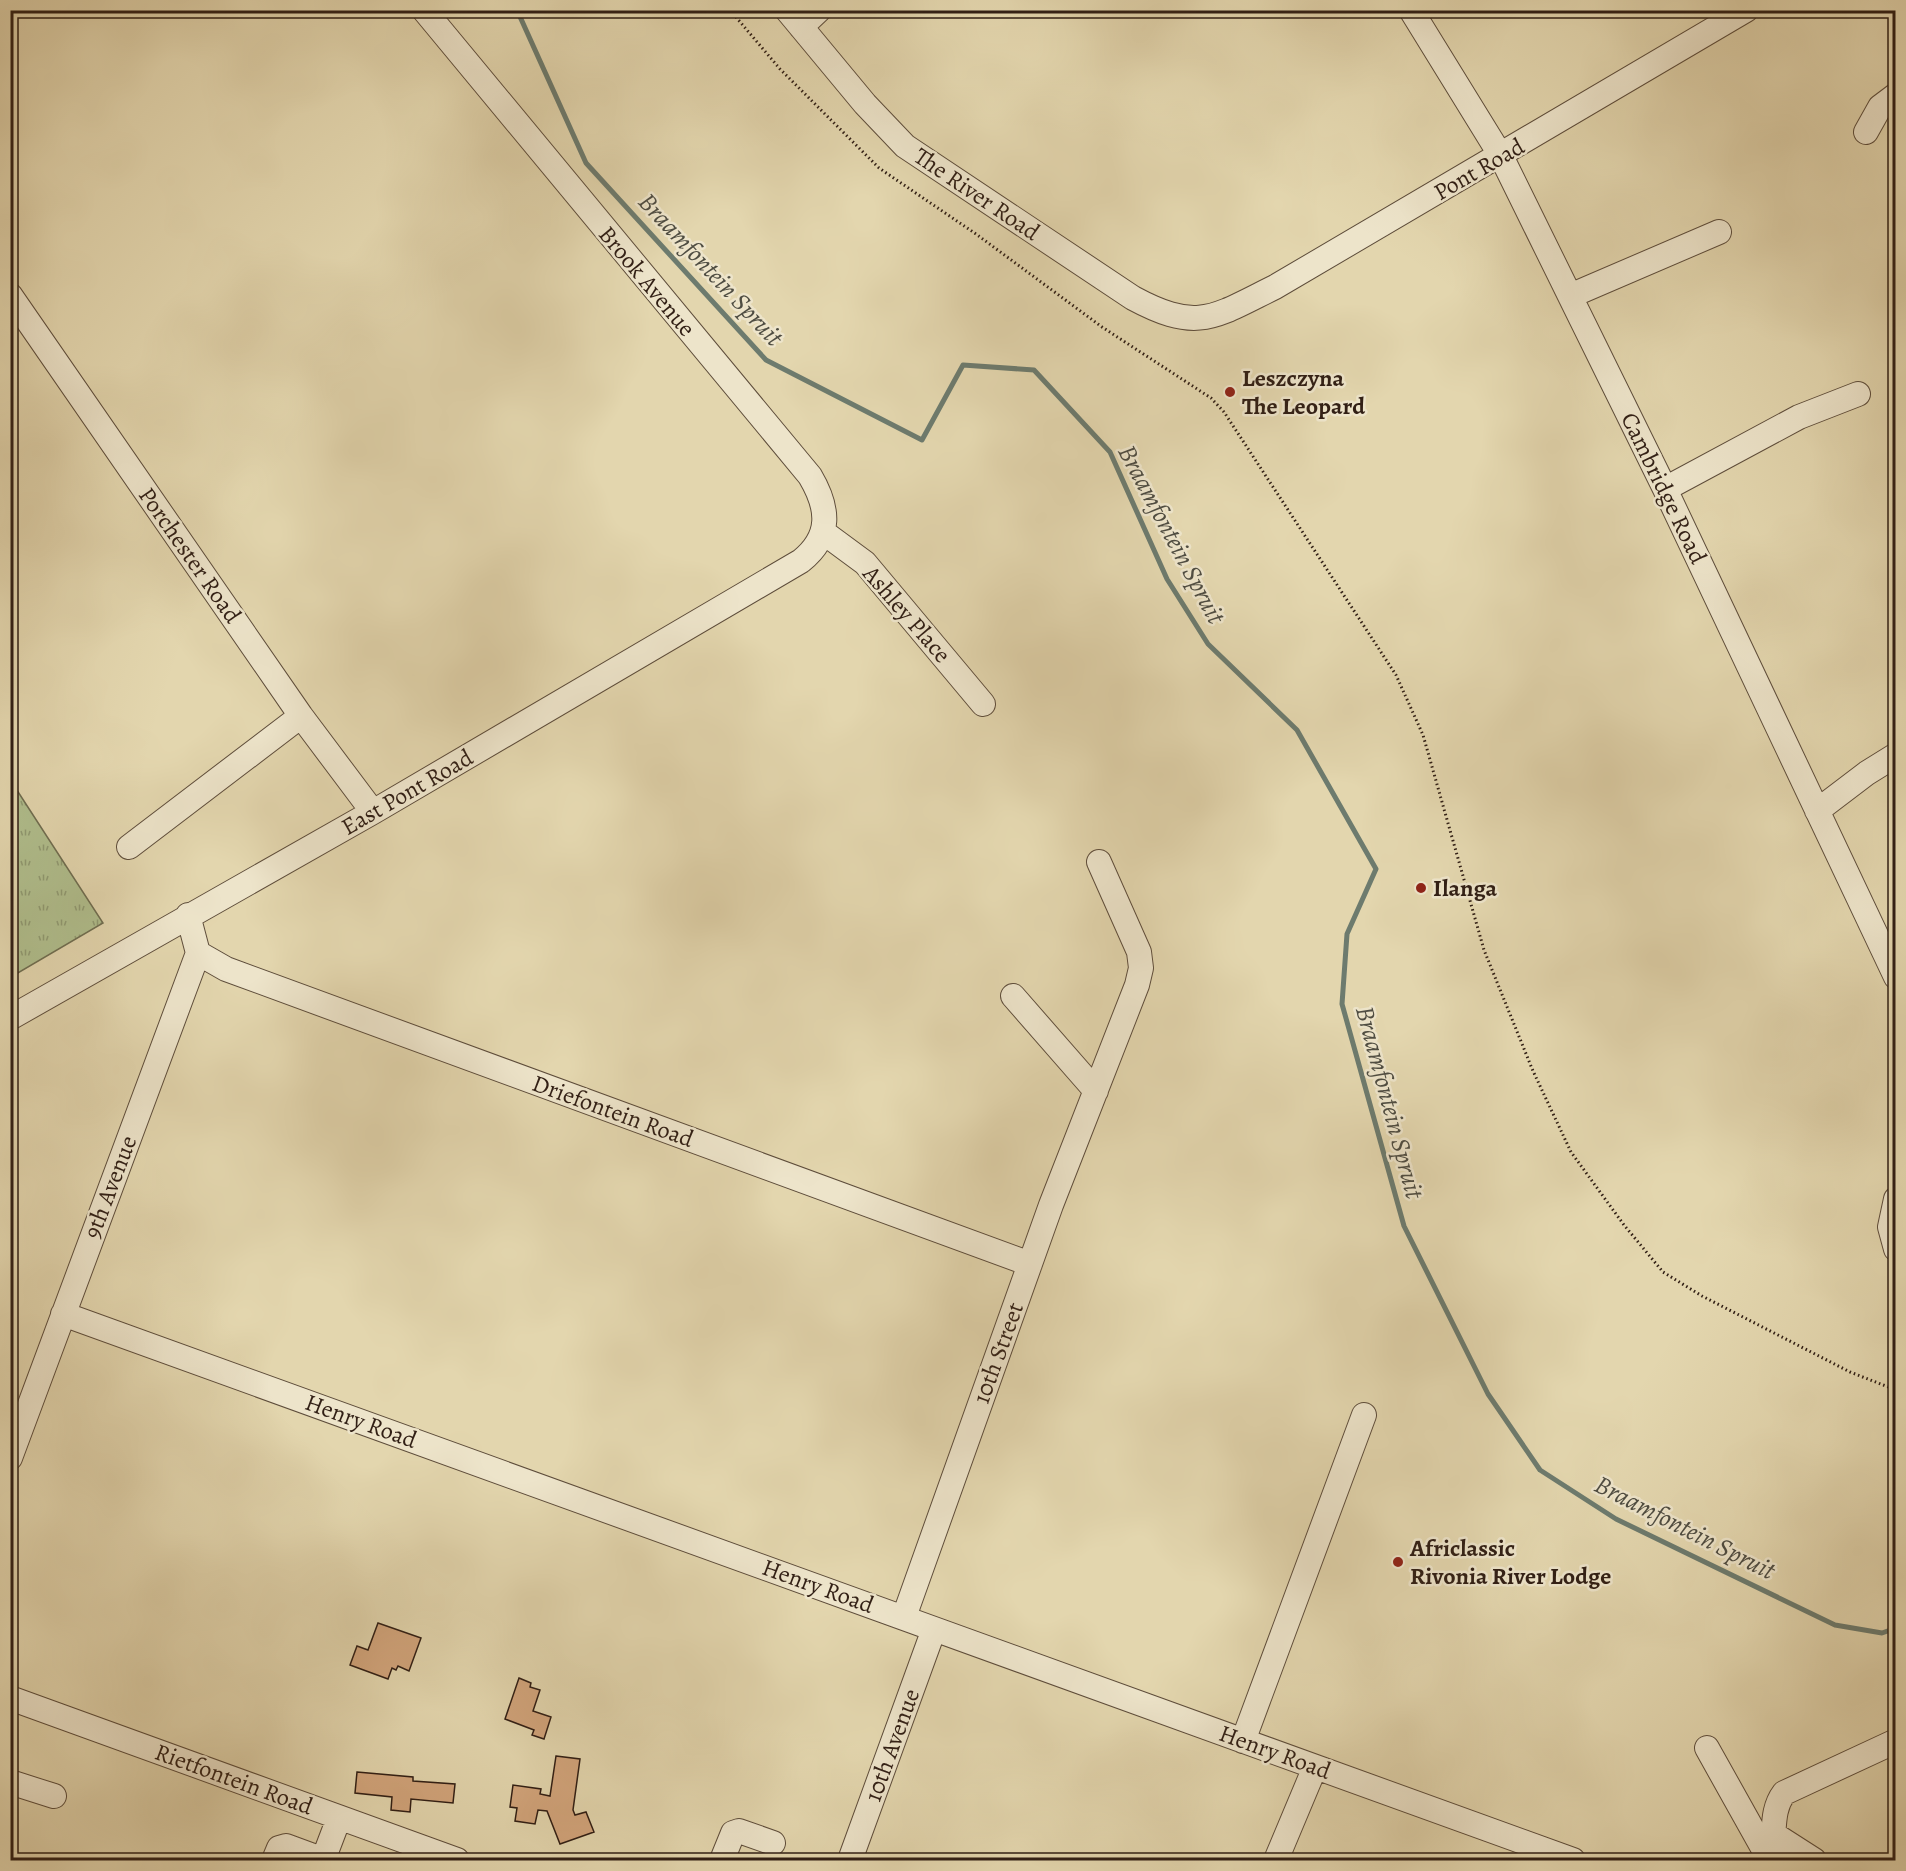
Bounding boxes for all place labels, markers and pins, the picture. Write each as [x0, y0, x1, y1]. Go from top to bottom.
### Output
place label: Leszczyna The Leopard [1242, 362, 1365, 422]
marker: Leszczyna The Leopard [1223, 385, 1237, 399]
place label: Ilanga [1433, 872, 1498, 904]
marker: Ilanga [1414, 881, 1428, 895]
place label: Africlassic Rivonia River Lodge [1409, 1532, 1611, 1592]
marker: Africlassic Rivonia River Lodge [1391, 1555, 1405, 1569]

